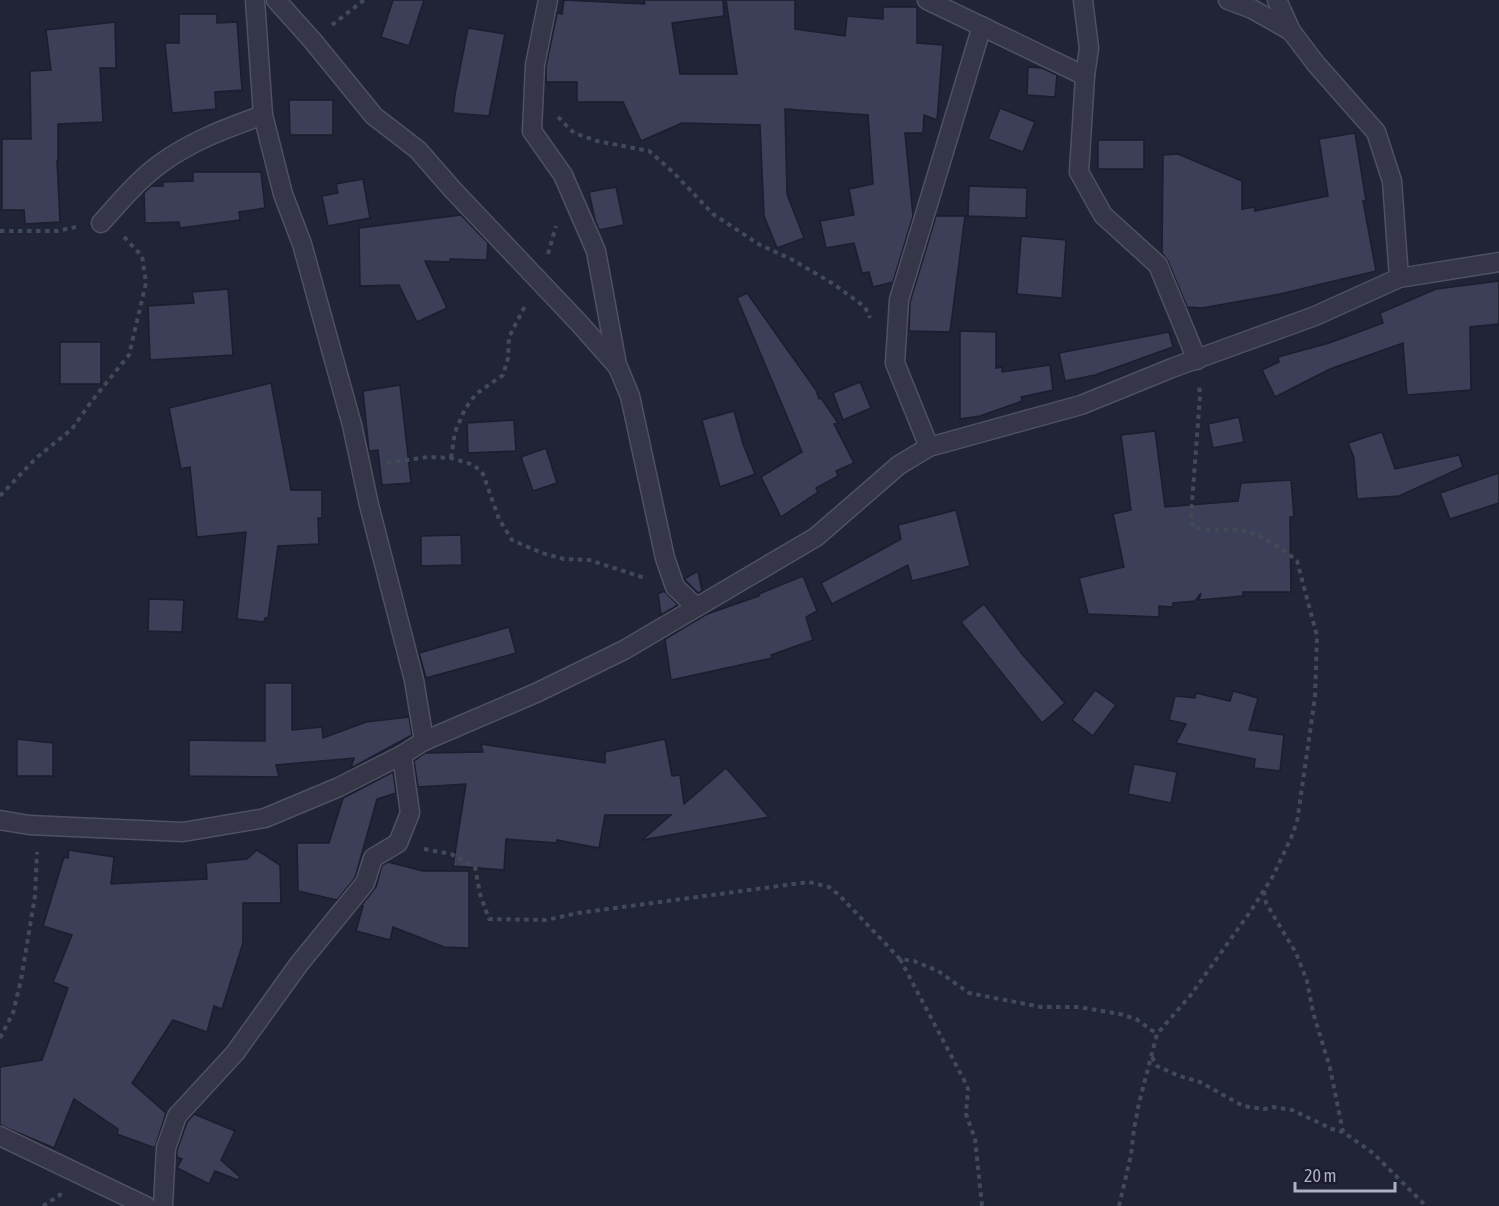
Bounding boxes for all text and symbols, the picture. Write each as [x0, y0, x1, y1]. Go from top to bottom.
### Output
scale bar [1295, 1155, 1396, 1193]
text: 20 m [1304, 1165, 1336, 1186]

